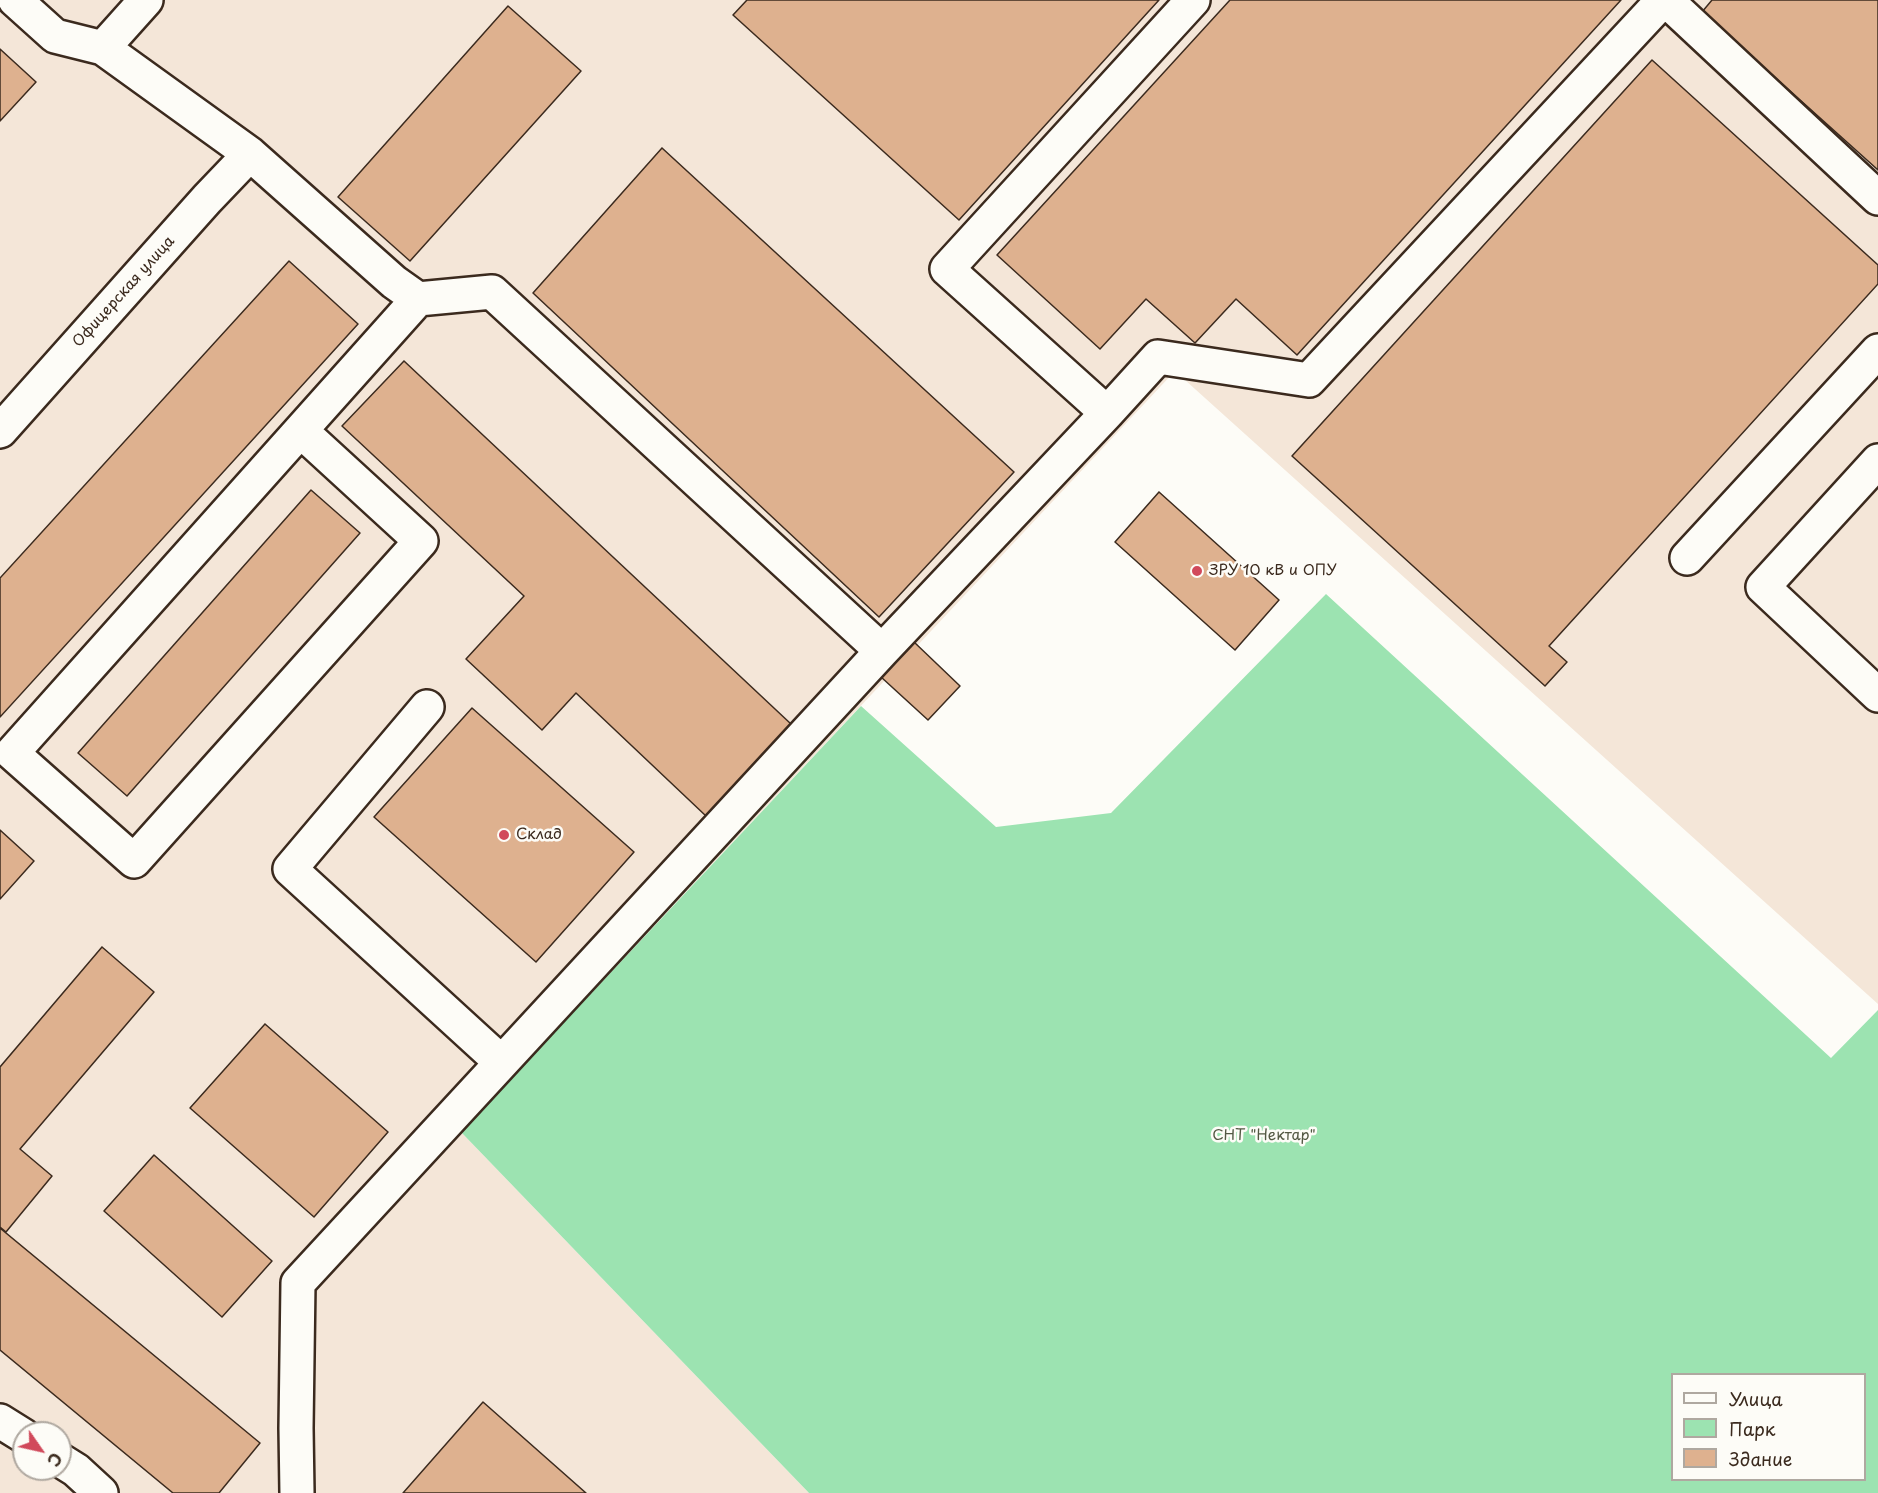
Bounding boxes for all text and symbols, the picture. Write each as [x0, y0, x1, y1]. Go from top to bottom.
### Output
street label: Офицерская улица [69, 233, 179, 351]
place label: ЗРУ 10 кВ и ОПУ [1209, 562, 1336, 580]
marker: ЗРУ 10 кВ и ОПУ [1190, 564, 1204, 578]
place label: Склад [516, 826, 562, 844]
marker: Склад [497, 828, 511, 842]
park label: СНТ "Нектар" [1212, 1127, 1316, 1145]
legend [1671, 1373, 1866, 1481]
text: Улица [1729, 1385, 1783, 1412]
text: Парк [1729, 1415, 1775, 1442]
north arrow [12, 1421, 72, 1481]
text: Здание [1729, 1445, 1792, 1472]
text: С [42, 1448, 69, 1472]

